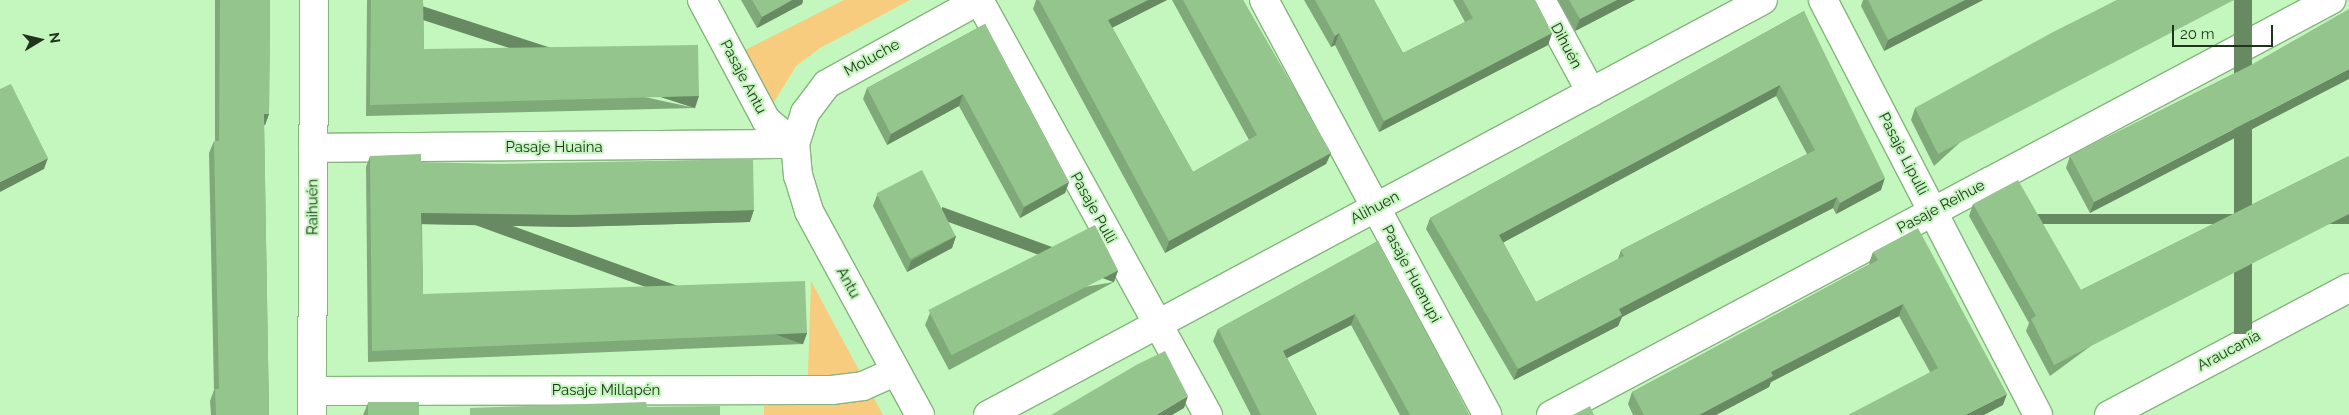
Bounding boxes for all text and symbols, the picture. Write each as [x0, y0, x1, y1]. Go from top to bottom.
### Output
north arrow [15, 15, 65, 65]
scale bar [2174, 15, 2275, 47]
street label: Dihuén [1547, 20, 1585, 72]
text: 20 m [2180, 25, 2215, 43]
text: N [46, 31, 64, 44]
street label: Moluche [841, 35, 903, 81]
street label: Pasaje Antu [716, 37, 770, 117]
street label: Pasaje Lipulli [1874, 110, 1932, 198]
street label: Pasaje Huaina [505, 139, 603, 157]
street label: Pasaje Pulli [1066, 169, 1120, 247]
street label: Pasaje Reihue [1894, 176, 1988, 238]
street label: Raihuén [304, 179, 322, 235]
street label: Alihuen [1348, 188, 1402, 228]
street label: Pasaje Huenupi [1378, 222, 1444, 326]
street label: Antu [832, 264, 864, 302]
street label: Araucanía [2194, 327, 2264, 375]
street label: Pasaje Millapén [552, 382, 660, 400]

